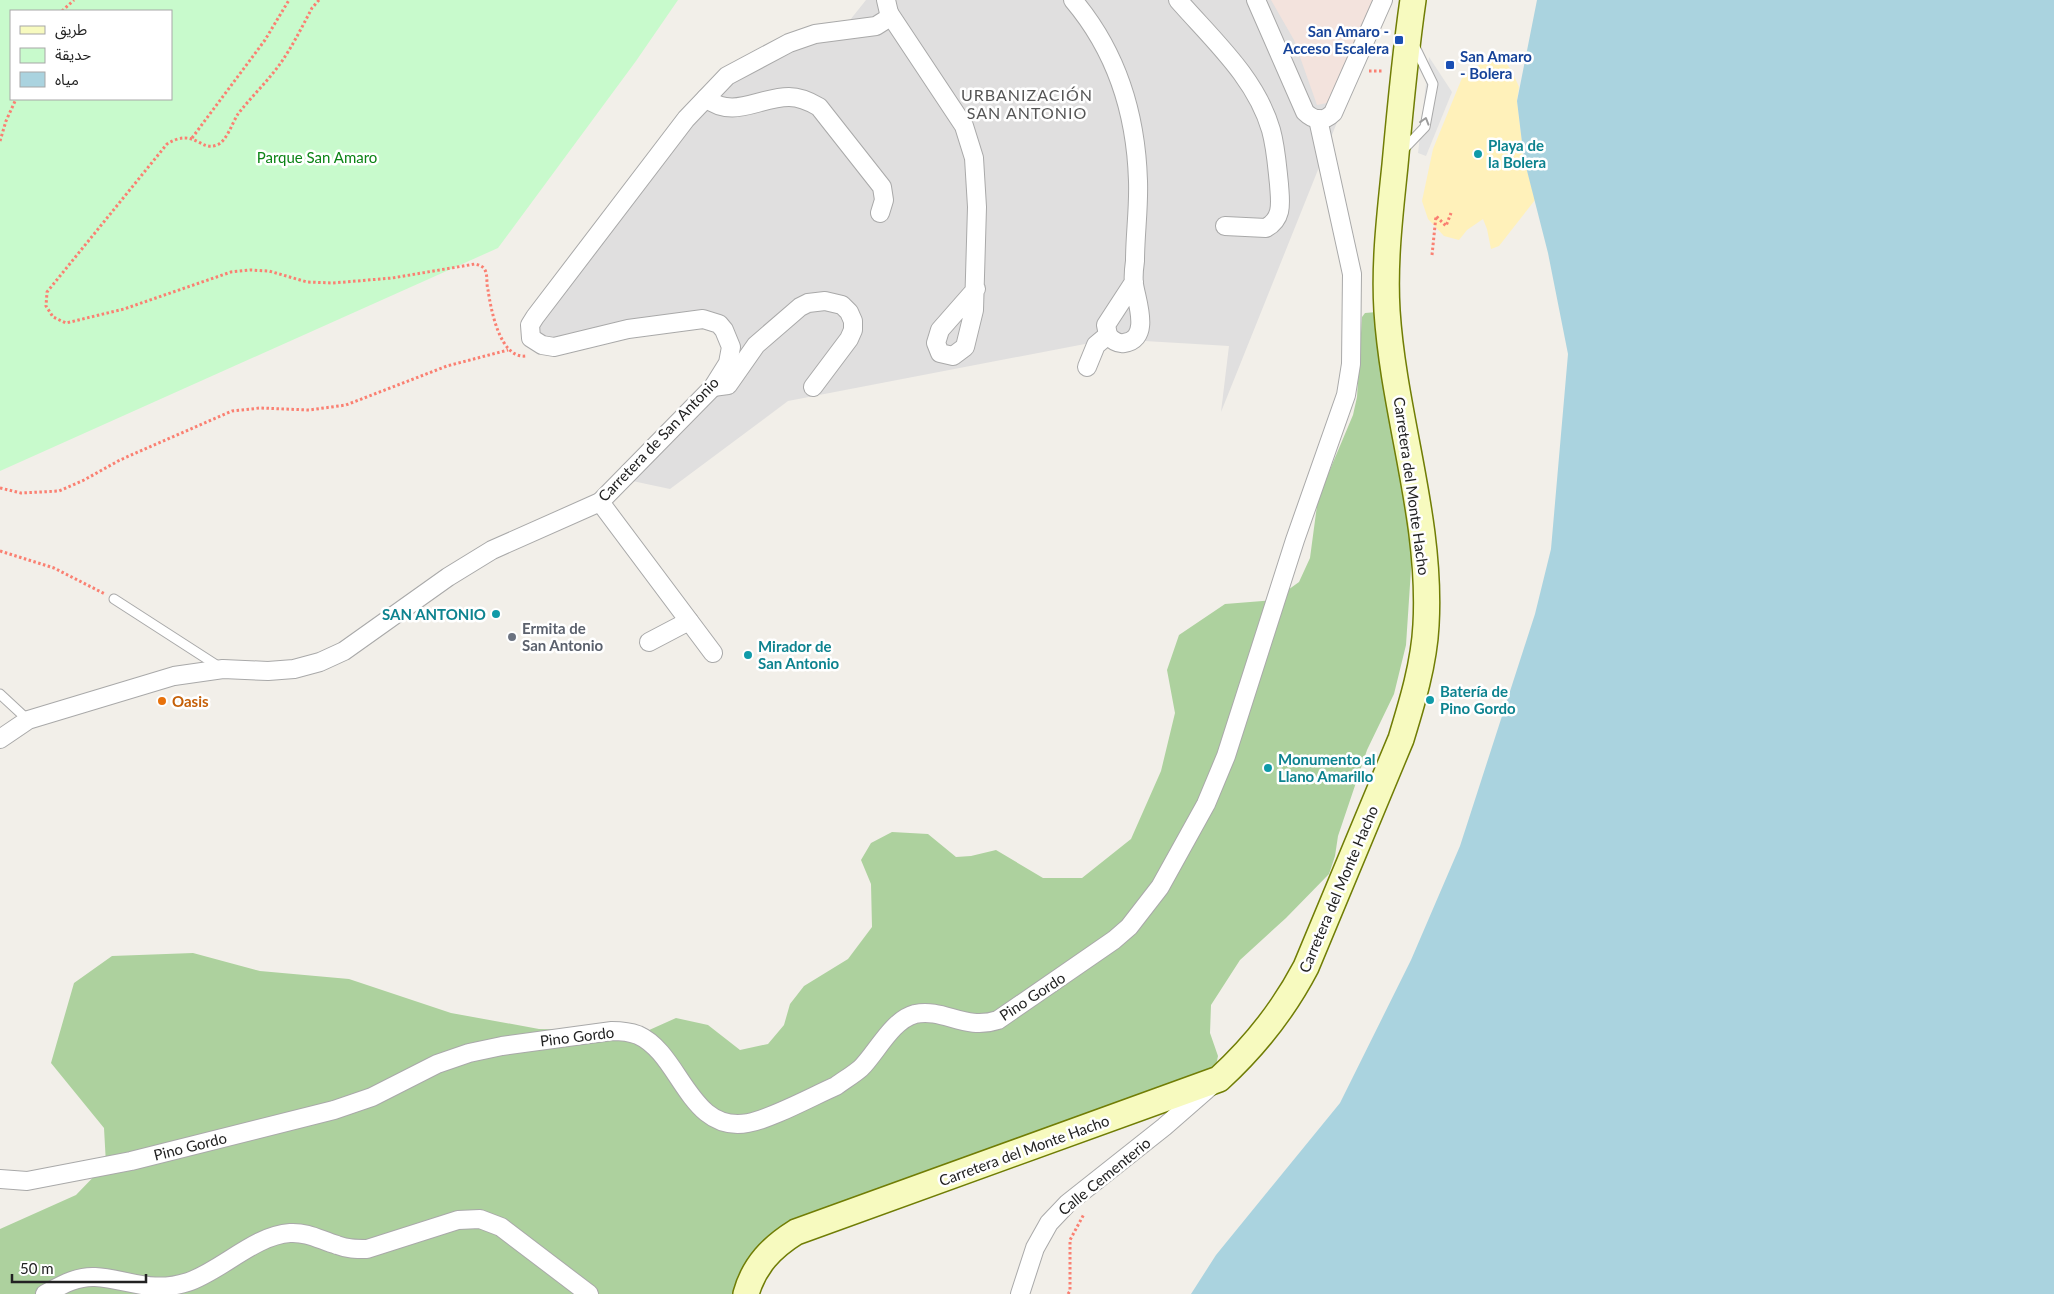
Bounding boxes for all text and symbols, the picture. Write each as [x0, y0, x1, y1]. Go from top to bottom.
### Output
legend [10, 10, 172, 100]
text: طريق [55, 20, 87, 40]
place label: San Amaro - Acceso Escalera [1282, 22, 1389, 57]
marker: San Amaro - Acceso Escalera [1393, 34, 1405, 46]
text: حديقة [55, 45, 91, 63]
place label: San Amaro - Bolera [1460, 47, 1532, 82]
marker: San Amaro - Bolera [1444, 59, 1456, 71]
text: مياه [55, 70, 79, 88]
district label: URBANIZACIÓN SAN ANTONIO [961, 85, 1093, 122]
one-way arrow [1420, 117, 1430, 126]
place label: Playa de la Bolera [1488, 136, 1546, 171]
park label: Parque San Amaro [257, 148, 377, 166]
marker: Playa de la Bolera [1472, 148, 1484, 160]
street label: Carretera de San Antonio [594, 373, 722, 505]
street label: Carretera del Monte Hacho [1391, 396, 1433, 576]
place label: SAN ANTONIO [382, 605, 486, 623]
marker: SAN ANTONIO [490, 608, 502, 620]
place label: Ermita de San Antonio [522, 619, 604, 654]
marker: Ermita de San Antonio [506, 631, 518, 643]
place label: Mirador de San Antonio [758, 637, 840, 672]
marker: Mirador de San Antonio [742, 649, 754, 661]
place label: Batería de Pino Gordo [1440, 682, 1516, 717]
place label: Oasis [172, 692, 209, 710]
marker: Batería de Pino Gordo [1424, 694, 1436, 706]
marker: Oasis [156, 695, 168, 707]
place label: Monumento al Llano Amarillo [1278, 750, 1376, 785]
marker: Monumento al Llano Amarillo [1262, 762, 1274, 774]
street label: Carretera del Monte Hacho [1295, 803, 1381, 975]
street label: Pino Gordo [996, 968, 1068, 1024]
street label: Pino Gordo [539, 1023, 615, 1049]
street label: Carretera del Monte Hacho [936, 1111, 1112, 1189]
street label: Pino Gordo [152, 1128, 228, 1164]
street label: Calle Cementerio [1054, 1133, 1154, 1219]
scale bar [12, 1252, 146, 1284]
text: 50 m [20, 1259, 54, 1277]

